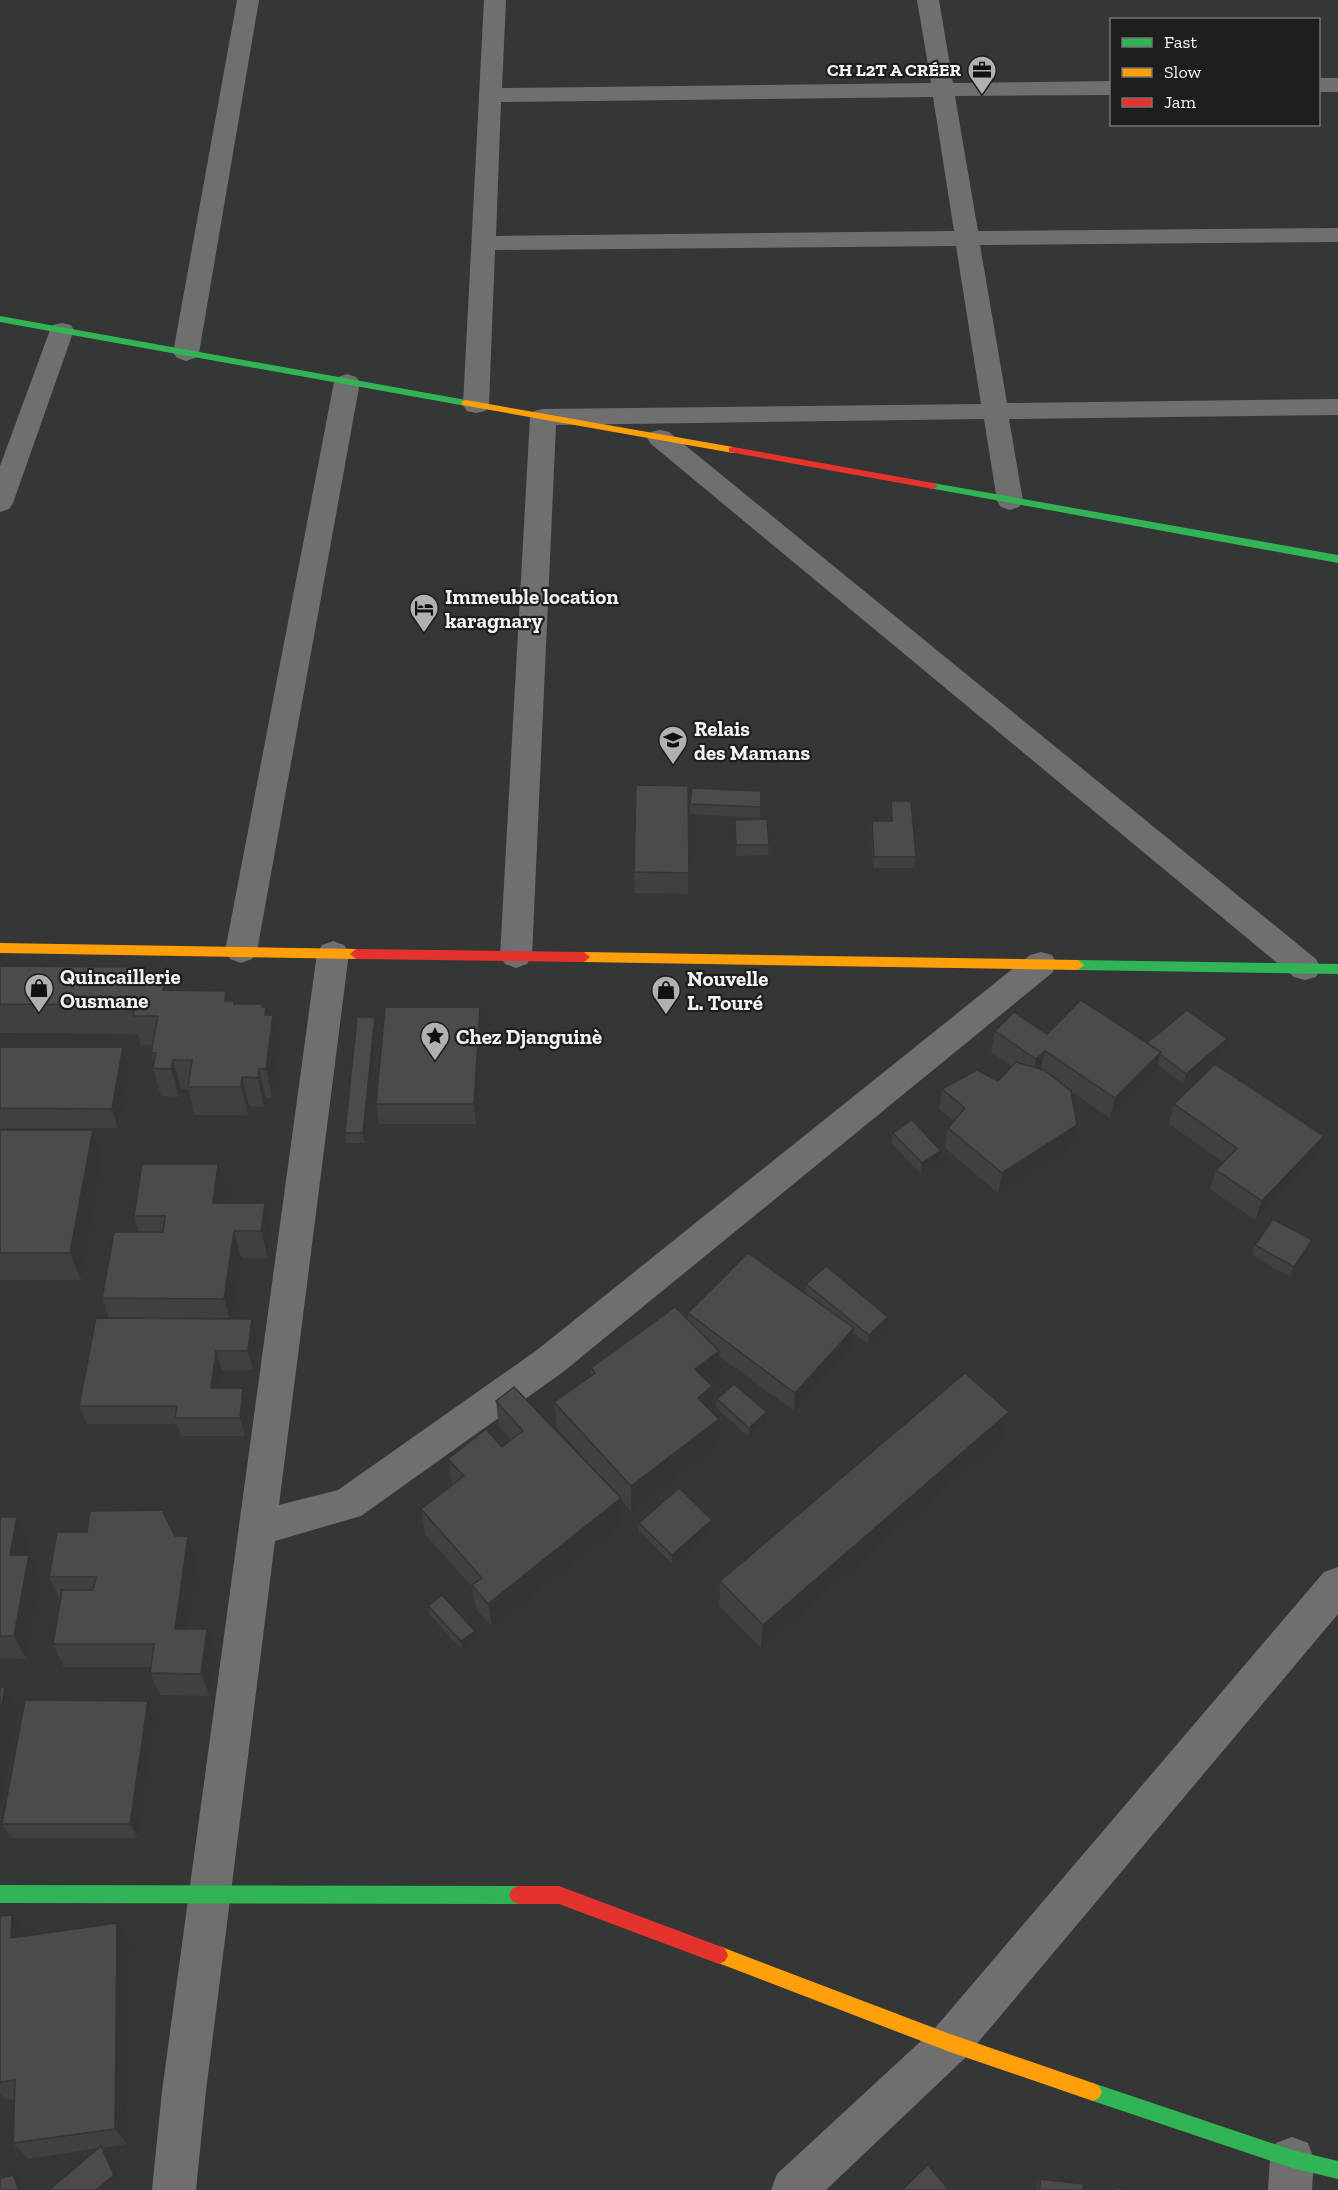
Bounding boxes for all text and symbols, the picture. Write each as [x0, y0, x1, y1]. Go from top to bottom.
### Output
legend [1110, 18, 1320, 126]
text: Fast [1164, 31, 1197, 53]
office icon: CH L2T A CRÉER [966, 54, 998, 96]
place label: CH L2T A CRÉER [827, 59, 962, 81]
text: Slow [1164, 61, 1201, 83]
text: Jam [1164, 91, 1196, 113]
place label: Immeuble location karagnary [445, 584, 619, 633]
hotel icon: Immeuble location karagnary [408, 592, 440, 634]
place label: Relais des Mamans [694, 716, 811, 765]
school or university icon: Relais des Mamans [657, 724, 689, 766]
place label: Quincaillerie Ousmane [60, 964, 181, 1013]
place label: Nouvelle L. Touré [687, 966, 768, 1015]
shop icon: Quincaillerie Ousmane [23, 972, 55, 1014]
shop icon: Nouvelle L. Touré [650, 974, 682, 1016]
place icon: Chez Djanguinè [419, 1020, 451, 1062]
place label: Chez Djanguinè [456, 1024, 602, 1049]

